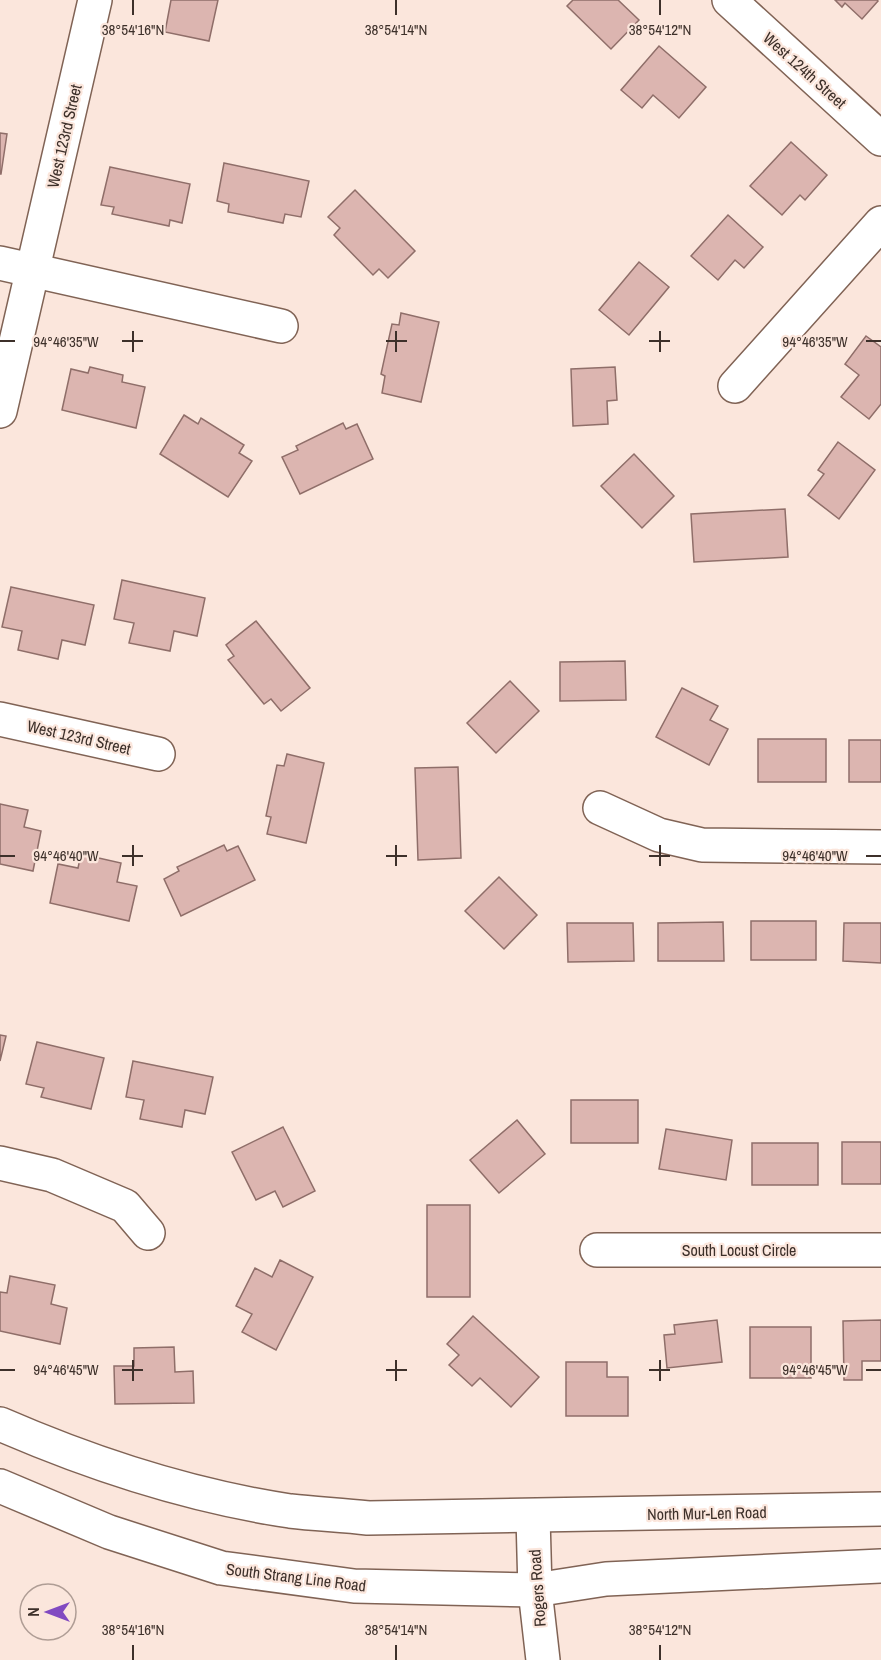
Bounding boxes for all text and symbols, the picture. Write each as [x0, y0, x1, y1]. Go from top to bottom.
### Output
text: 38°54'16"N [102, 19, 164, 40]
text: 38°54'14"N [365, 19, 427, 40]
text: 38°54'12"N [629, 19, 691, 40]
street label: West 124th Street [759, 27, 852, 113]
street label: West 123rd Street [41, 82, 87, 190]
text: 94°46'35"W [33, 331, 99, 352]
text: 94°46'35"W [782, 331, 848, 352]
street label: West 123rd Street [25, 714, 133, 760]
text: 94°46'40"W [33, 845, 99, 866]
text: 94°46'40"W [782, 845, 848, 866]
street label: South Locust Circle [682, 1239, 796, 1261]
text: 94°46'45"W [33, 1359, 99, 1380]
text: 94°46'45"W [782, 1359, 848, 1380]
street label: North Mur-Len Road [647, 1501, 767, 1525]
street label: Rogers Road [523, 1549, 551, 1627]
street label: South Strang Line Road [225, 1558, 367, 1596]
north arrow [18, 1582, 78, 1642]
text: N [22, 1607, 44, 1617]
text: 38°54'16"N [102, 1619, 164, 1640]
text: 38°54'14"N [365, 1619, 427, 1640]
text: 38°54'12"N [629, 1619, 691, 1640]

